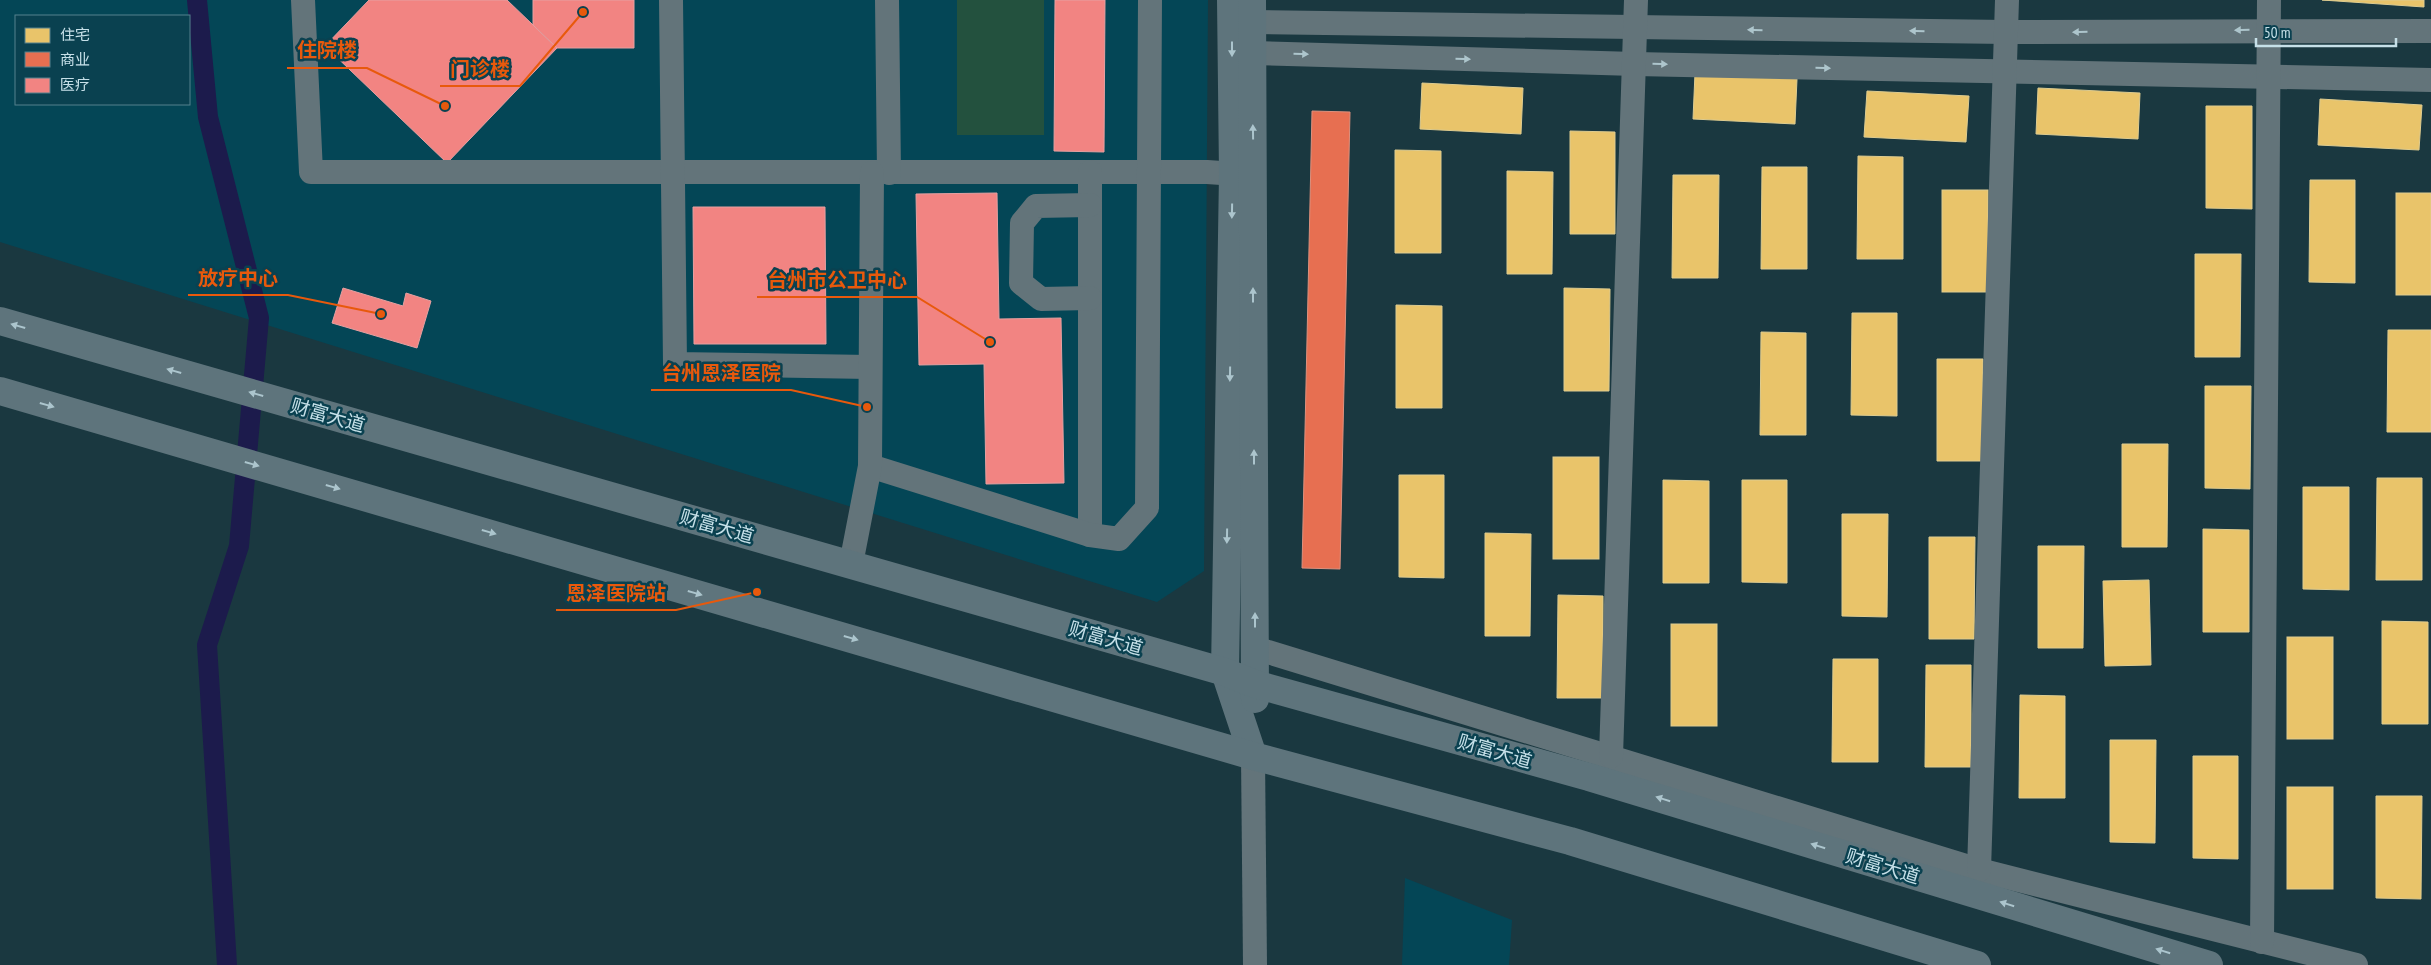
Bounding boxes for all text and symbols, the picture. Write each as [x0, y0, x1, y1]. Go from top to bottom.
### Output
legend [15, 15, 190, 105]
scale bar [2256, 15, 2396, 47]
text: 50 m [2264, 23, 2290, 42]
text: 住宅 [60, 25, 90, 44]
one-way arrow [1747, 26, 1763, 34]
one-way arrow [2234, 26, 2250, 34]
one-way arrow [1909, 27, 1925, 35]
one-way arrow [2072, 28, 2088, 36]
callout: 住院楼 [287, 33, 367, 68]
text: 住院楼 [297, 37, 357, 63]
one-way arrow [1228, 41, 1236, 57]
text: 商业 [60, 50, 90, 69]
one-way arrow [1293, 50, 1309, 58]
callout: 门诊楼 [440, 51, 520, 86]
one-way arrow [1455, 55, 1471, 63]
text: 门诊楼 [450, 56, 510, 82]
one-way arrow [1653, 61, 1669, 69]
one-way arrow [1815, 64, 1831, 72]
text: 医疗 [60, 75, 90, 94]
one-way arrow [1249, 124, 1257, 140]
one-way arrow [1228, 203, 1236, 219]
callout: 放疗中心 [188, 260, 288, 295]
callout: 台州市公卫中心 [757, 262, 917, 297]
text: 放疗中心 [198, 265, 278, 291]
text: 台州市公卫中心 [767, 267, 907, 293]
one-way arrow [1249, 286, 1257, 302]
one-way arrow [10, 321, 25, 329]
callout: 台州恩泽医院 [651, 355, 791, 390]
text: 台州恩泽医院 [661, 360, 781, 386]
one-way arrow [166, 366, 181, 374]
one-way arrow [1226, 366, 1234, 382]
one-way arrow [249, 390, 264, 398]
street label: 财富大道 [288, 393, 368, 437]
one-way arrow [39, 401, 54, 409]
one-way arrow [1250, 449, 1258, 465]
one-way arrow [245, 460, 260, 468]
one-way arrow [326, 483, 341, 491]
street label: 财富大道 [677, 504, 757, 548]
one-way arrow [1223, 528, 1231, 544]
one-way arrow [482, 529, 497, 537]
callout: 恩泽医院站 [556, 575, 676, 610]
text: 恩泽医院站 [566, 580, 666, 606]
one-way arrow [688, 589, 703, 597]
one-way arrow [1251, 611, 1259, 627]
street label: 财富大道 [1066, 616, 1146, 660]
one-way arrow [844, 635, 859, 643]
street label: 财富大道 [1455, 729, 1535, 773]
one-way arrow [1655, 795, 1670, 803]
one-way arrow [1811, 842, 1826, 850]
street label: 财富大道 [1843, 843, 1923, 889]
one-way arrow [2000, 899, 2015, 907]
one-way arrow [2155, 946, 2170, 954]

